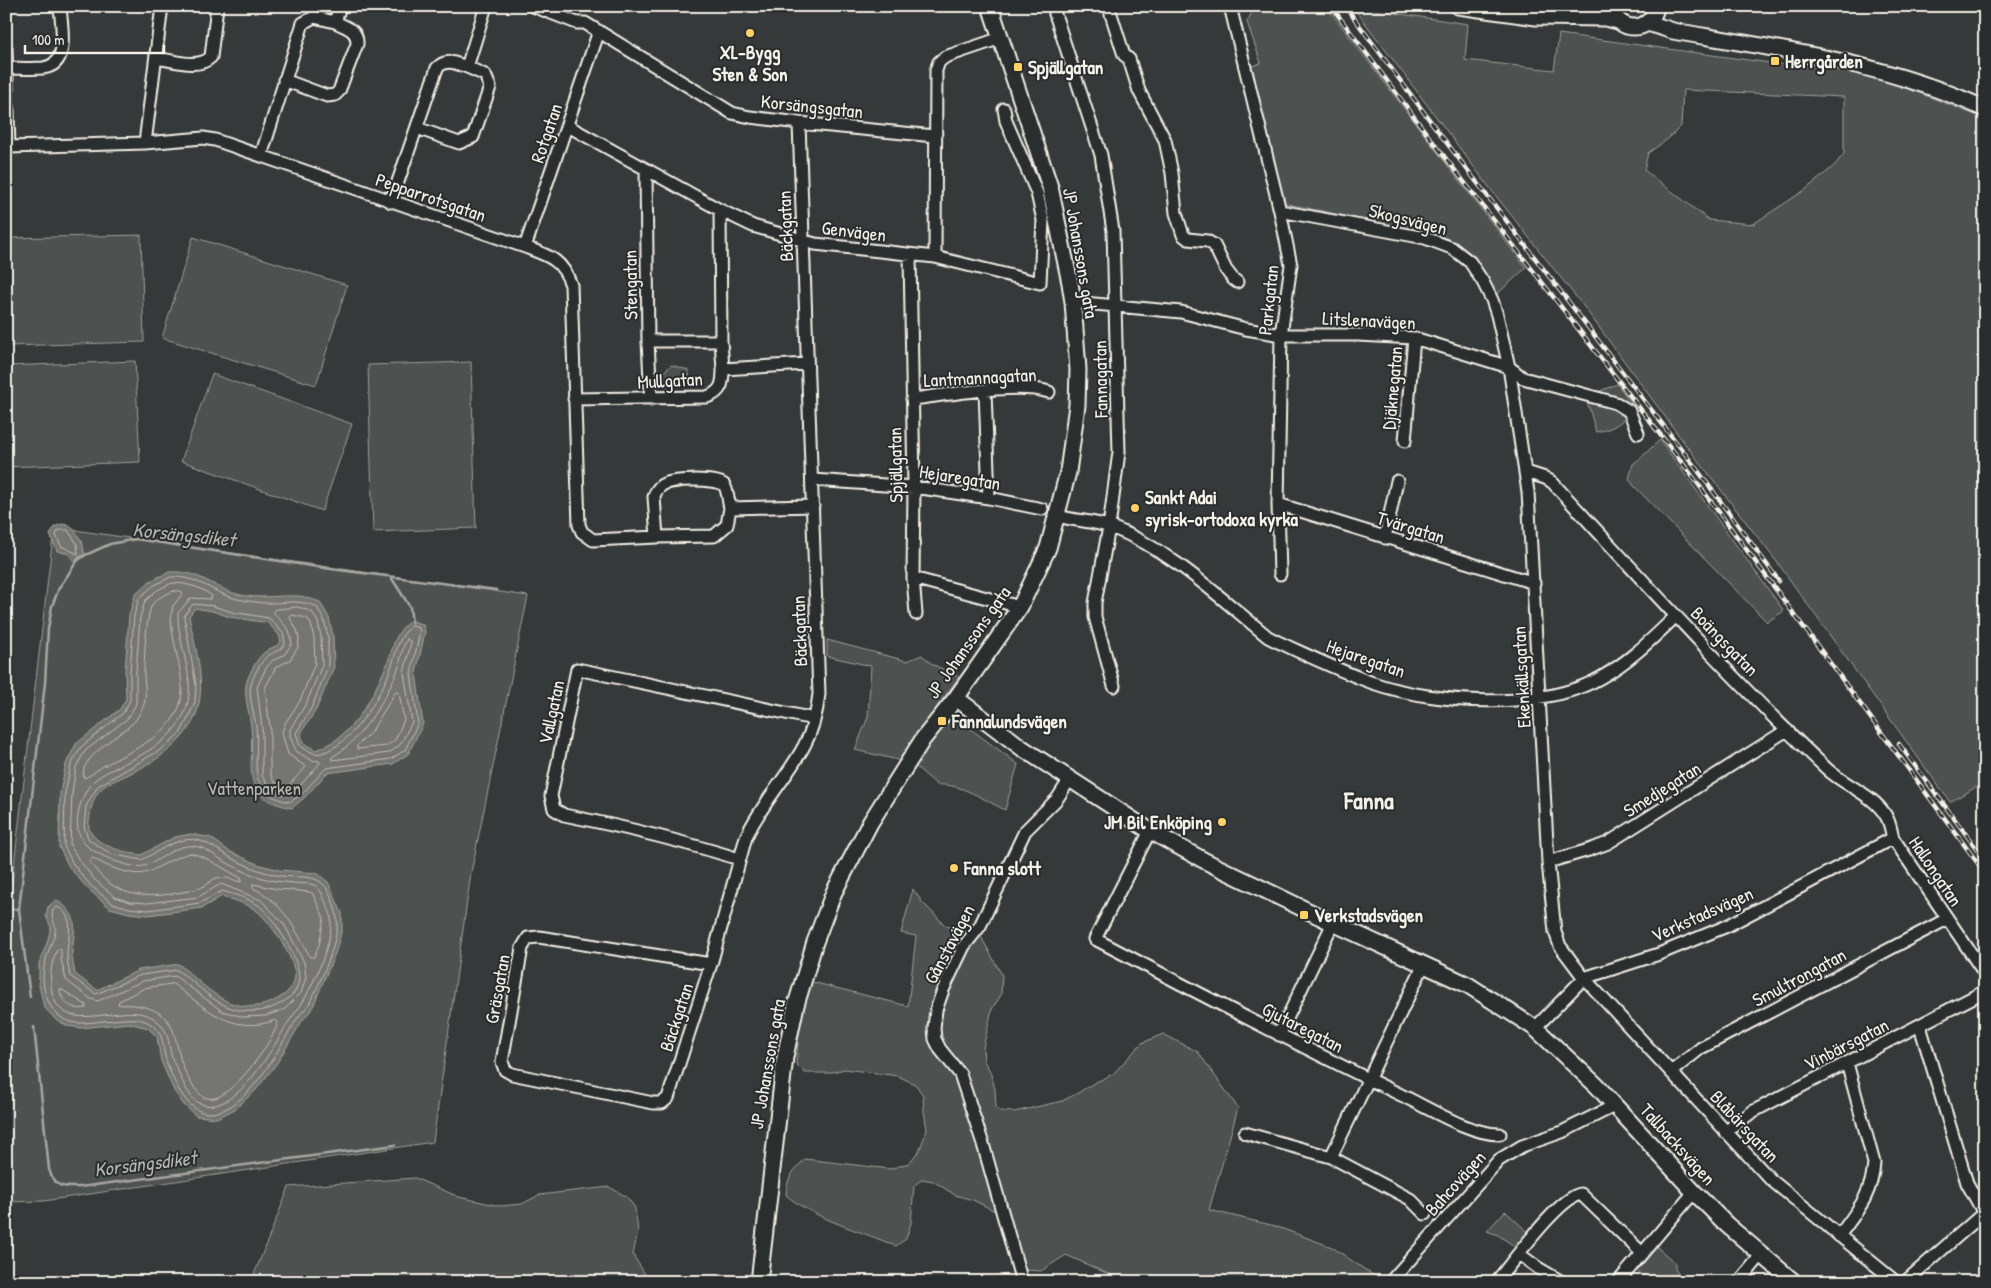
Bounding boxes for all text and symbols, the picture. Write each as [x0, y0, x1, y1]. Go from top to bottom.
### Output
scale bar [25, 22, 164, 54]
marker: XL-Bygg Sten & Son [744, 27, 756, 39]
text: 100 m [32, 29, 65, 50]
place label: XL-Bygg Sten & Son [712, 39, 788, 87]
place label: Herrgården [1785, 48, 1863, 75]
place label: Spjällgatan [1028, 54, 1104, 81]
marker: Herrgården [1769, 55, 1781, 67]
marker: Spjällgatan [1012, 61, 1024, 73]
street label: Korsängsgatan [760, 88, 864, 124]
street label: Rotgatan [524, 100, 568, 166]
street label: Pepparrotsgatan [372, 166, 490, 228]
street label: JP Johanssons gata [1057, 186, 1105, 321]
street label: Bäckgatan [771, 190, 799, 262]
street label: Skogsvägen [1366, 197, 1450, 241]
street label: Genvägen [820, 214, 888, 248]
street label: Stengatan [616, 250, 644, 320]
street label: Parkgatan [1251, 264, 1285, 336]
street label: Litslenavägen [1322, 305, 1416, 335]
street label: Fannagatan [1086, 340, 1114, 419]
street label: Djäknegatan [1375, 345, 1409, 431]
street label: Lantmannagatan [923, 361, 1037, 393]
street label: Mullgatan [637, 365, 703, 395]
street label: Spjällgatan [881, 427, 909, 503]
street label: Hejaregatan [918, 458, 1002, 496]
place label: Sankt Adai syrisk-ortodoxa kyrka [1145, 484, 1298, 533]
marker: Sankt Adai syrisk-ortodoxa kyrka [1129, 502, 1141, 514]
street label: Tvärgatan [1374, 504, 1448, 550]
water label: Korsängsdiket [131, 515, 240, 554]
street label: JP Johanssons gata [920, 580, 1017, 703]
street label: Bäckgatan [785, 595, 813, 667]
street label: Boängsgatan [1685, 600, 1765, 682]
street label: Ekenkällsgatan [1505, 626, 1537, 728]
street label: Hejaregatan [1323, 632, 1409, 684]
street label: Vallgatan [532, 678, 570, 746]
place label: Fannalundsvägen [951, 708, 1067, 735]
marker: Fannalundsvägen [936, 715, 948, 727]
street label: Smedjegatan [1618, 755, 1706, 823]
park label: Vattenparken [207, 775, 301, 801]
district label: Fanna [1343, 784, 1394, 816]
place label: JM Bil Enköping [1104, 809, 1213, 836]
marker: JM Bil Enköping [1216, 816, 1228, 828]
street label: Hallongatan [1903, 831, 1969, 911]
place label: Fanna slott [963, 855, 1042, 881]
marker: Fanna slott [948, 862, 960, 874]
street label: Verkstadsvägen [1647, 880, 1757, 948]
street label: Gånstavägen [917, 900, 981, 988]
place label: Verkstadsvägen [1314, 902, 1424, 929]
marker: Verkstadsvägen [1298, 909, 1310, 921]
street label: Smultrongatan [1747, 941, 1851, 1013]
street label: Gräsgatan [478, 952, 516, 1026]
street label: Bäckgatan [653, 979, 699, 1055]
street label: Gjutaregatan [1258, 995, 1348, 1059]
street label: JP Johanssons gata [743, 996, 791, 1131]
street label: Vinbärsgatan [1799, 1012, 1893, 1076]
street label: Blåbärsgatan [1705, 1084, 1785, 1168]
street label: Tallbacksvägen [1634, 1097, 1722, 1191]
water label: Korsängsdiket [92, 1143, 201, 1184]
street label: Bahcovägen [1419, 1145, 1491, 1221]

